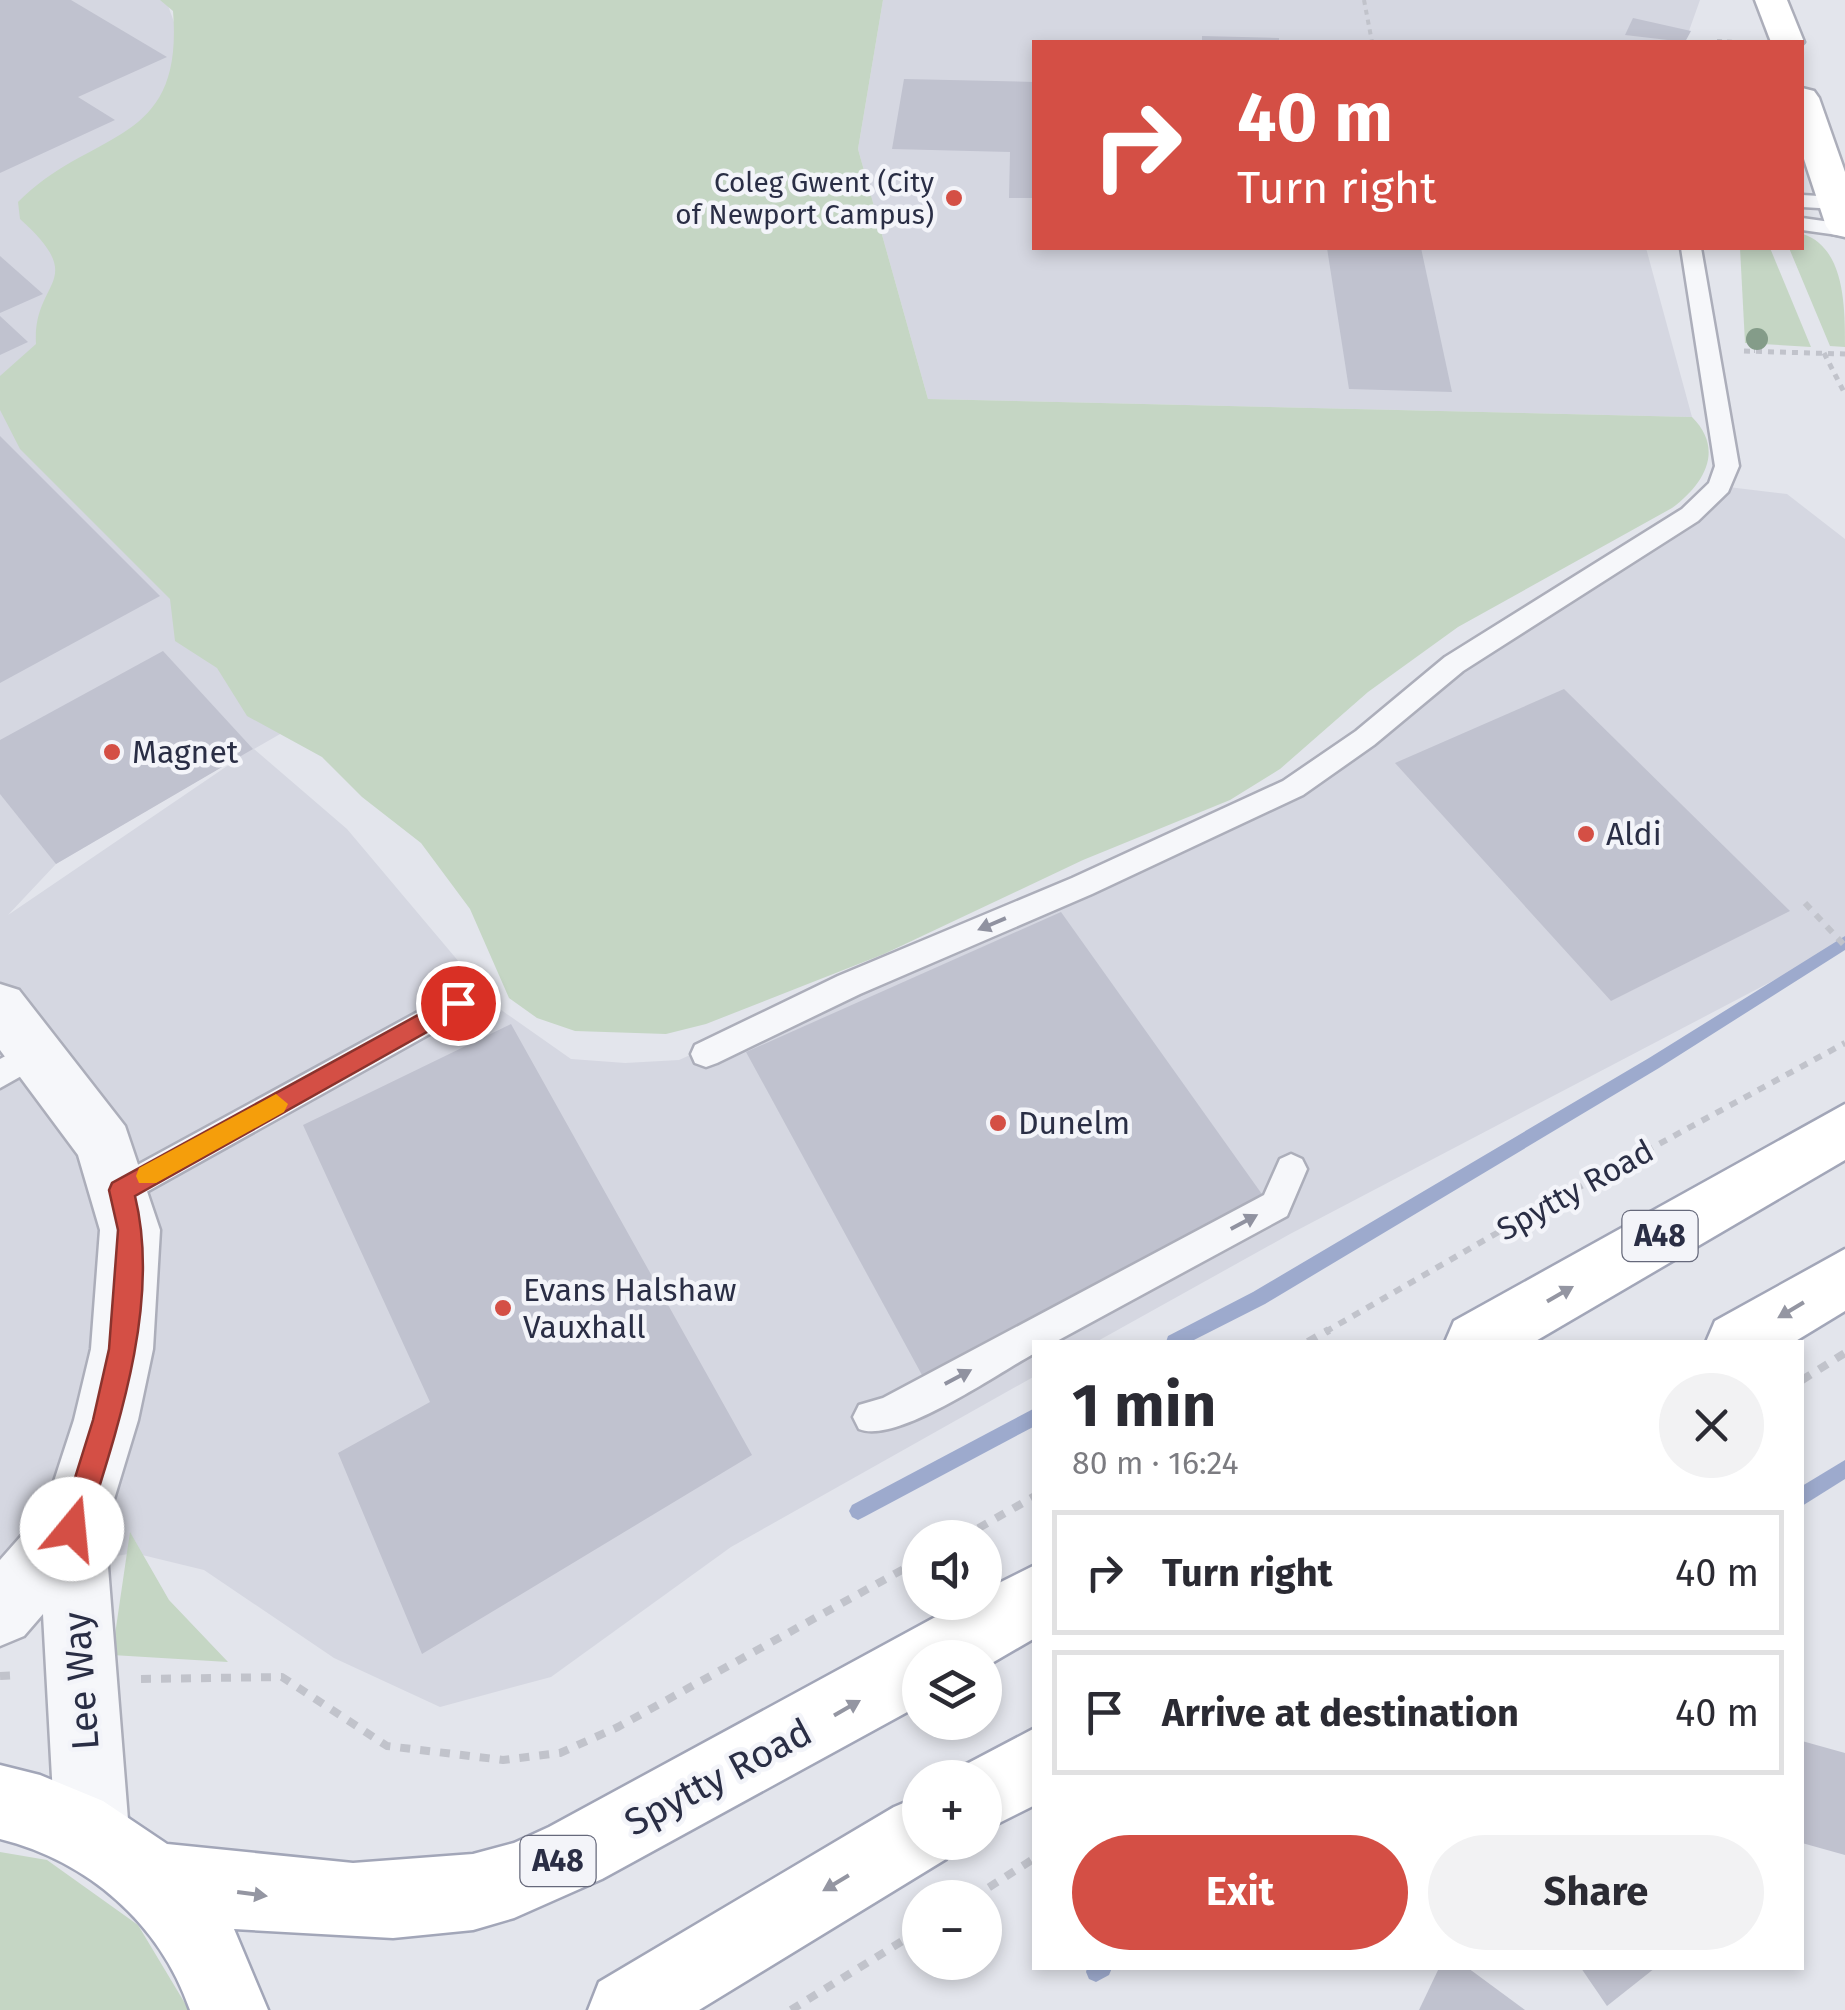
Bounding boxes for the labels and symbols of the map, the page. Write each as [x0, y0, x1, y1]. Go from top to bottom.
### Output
place label: Coleg Gwent (City of Newport Campus) [675, 166, 934, 231]
marker: Coleg Gwent (City of Newport Campus) [943, 187, 965, 209]
place label: Magnet [132, 733, 239, 771]
marker: Magnet [101, 741, 123, 763]
place label: Aldi [1606, 815, 1662, 853]
marker: Aldi [1575, 823, 1597, 845]
one-way arrow [977, 916, 1007, 932]
pin [416, 961, 501, 1046]
place label: Dunelm [1018, 1104, 1130, 1142]
marker: Dunelm [987, 1112, 1009, 1134]
street label: Spytty Road [1490, 1131, 1660, 1249]
road number: A48 [1622, 1211, 1698, 1261]
one-way arrow [1230, 1214, 1258, 1231]
place label: Evans Halshaw Vauxhall [523, 1271, 736, 1346]
one-way arrow [1546, 1286, 1575, 1303]
marker: Evans Halshaw Vauxhall [492, 1297, 514, 1319]
one-way arrow [1777, 1301, 1805, 1318]
one-way arrow [944, 1369, 973, 1386]
position arrow [20, 1477, 124, 1581]
street label: Lee Way [53, 1610, 109, 1752]
one-way arrow [833, 1700, 862, 1717]
street label: Spytty Road [616, 1708, 820, 1846]
road number: A48 [520, 1836, 596, 1886]
one-way arrow [822, 1874, 850, 1891]
one-way arrow [237, 1887, 268, 1903]

